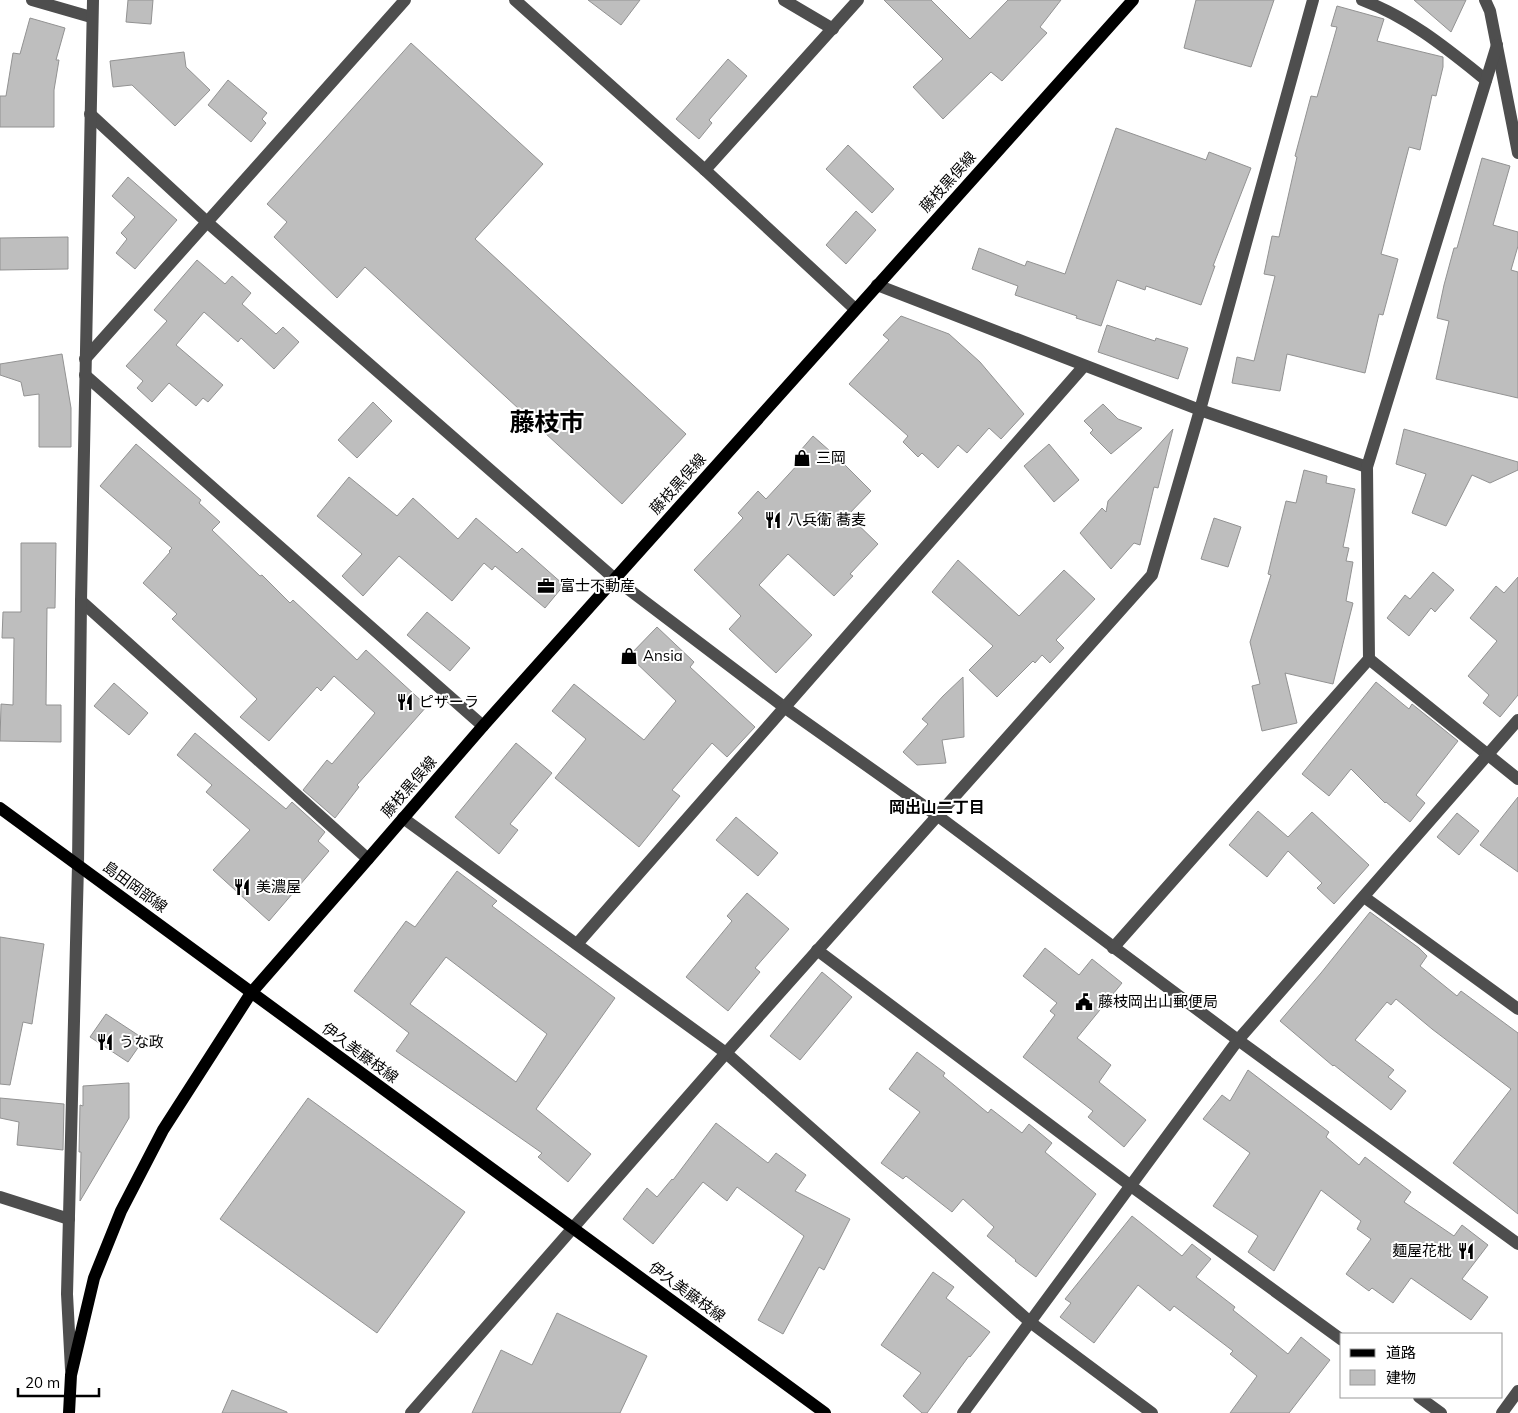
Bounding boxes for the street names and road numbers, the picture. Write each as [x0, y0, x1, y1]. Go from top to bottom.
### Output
street label: 藤枝黒俣線 [915, 147, 980, 216]
street label: 藤枝黒俣線 [645, 449, 710, 518]
street label: 藤枝黒俣線 [377, 752, 440, 821]
street label: 島田岡部線 [99, 857, 171, 916]
street label: 伊久美藤枝線 [318, 1018, 402, 1087]
street label: 伊久美藤枝線 [645, 1257, 729, 1326]

